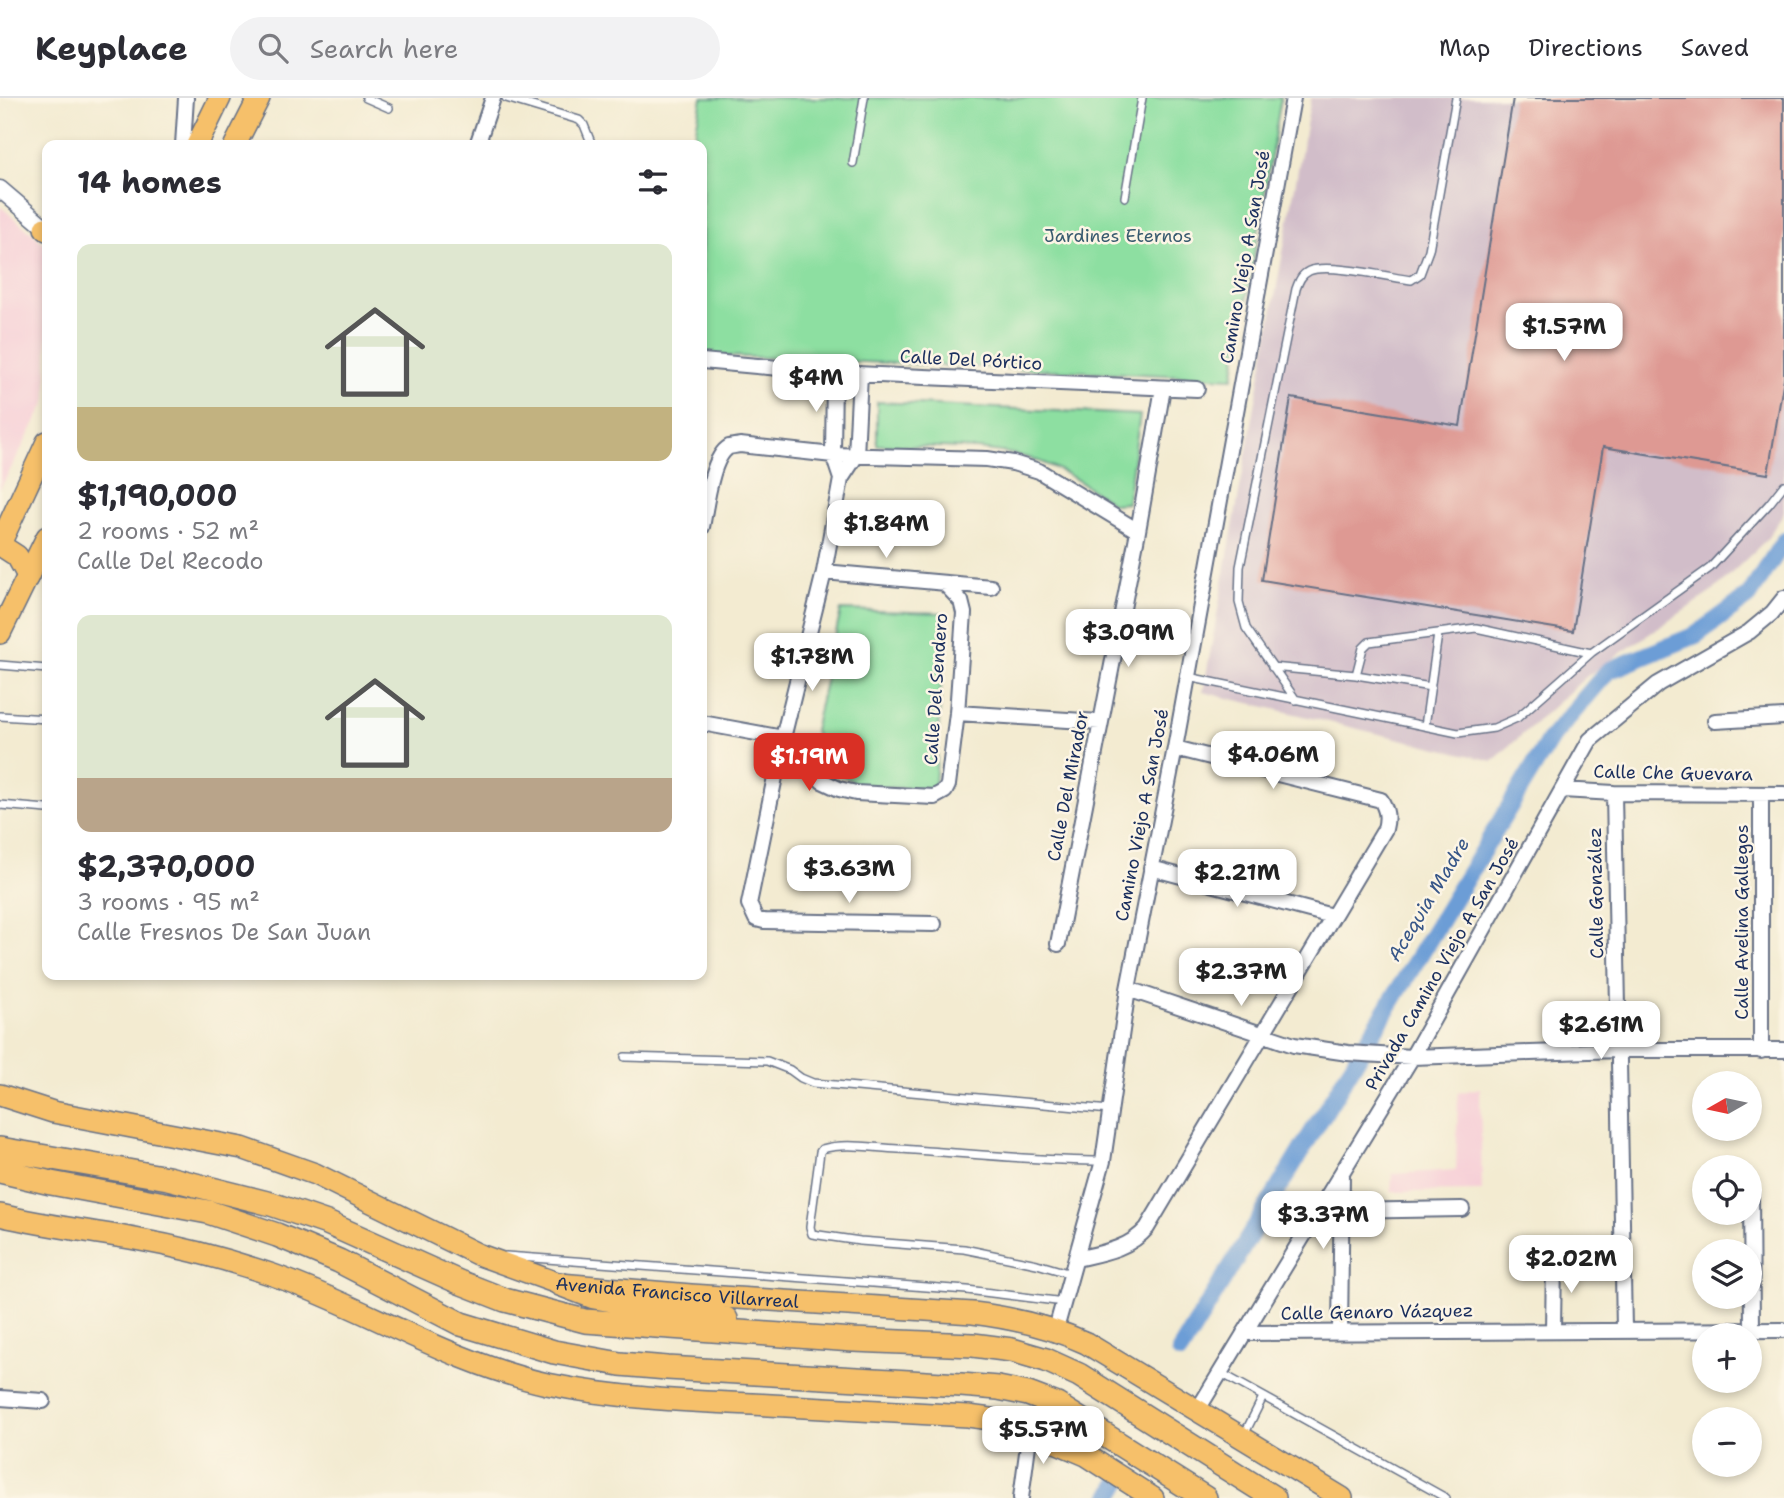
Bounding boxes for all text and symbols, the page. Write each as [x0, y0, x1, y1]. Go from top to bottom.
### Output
search box [230, 17, 720, 80]
text: Keyplace [35, 26, 188, 71]
icon: search [254, 29, 292, 67]
text: Search here [310, 31, 458, 66]
text: Map [1439, 32, 1490, 64]
text: Directions [1528, 32, 1643, 64]
text: Saved [1681, 32, 1749, 64]
street label: Camino Viejo A San José [1214, 148, 1276, 366]
text: 14 homes [77, 162, 222, 203]
icon: filters [634, 163, 672, 201]
park label: Jardines Eternos [1044, 224, 1192, 248]
icon: home [312, 289, 438, 415]
pin: $1.57M [1507, 303, 1621, 363]
text: $1.57M [1522, 311, 1606, 341]
street label: Calle Del Pórtico [899, 344, 1043, 376]
pin: $4M [782, 354, 850, 414]
text: $4M [788, 362, 844, 392]
text: $1,190,000 [77, 475, 238, 516]
pin: $1.84M [829, 500, 943, 560]
text: $1.84M [843, 508, 929, 538]
text: 2 rooms · 52 m² [77, 516, 259, 546]
text: Calle Del Recodo [77, 546, 263, 576]
pin: $3.09M [1071, 610, 1185, 669]
street label: Calle Del Sendero [919, 612, 953, 766]
text: $3.09M [1082, 617, 1174, 647]
pin: $1.78M [755, 634, 869, 693]
text: $1.78M [770, 641, 854, 671]
icon: home [312, 660, 438, 786]
street label: Camino Viejo A San José [1110, 707, 1174, 923]
street label: Calle Del Mirador [1042, 709, 1094, 863]
pin: $4.06M [1216, 732, 1330, 791]
pin: $1.19M [752, 734, 866, 793]
text: $4.06M [1227, 739, 1319, 769]
text: $1.19M [770, 741, 848, 771]
street label: Calle Che Guevara [1593, 760, 1753, 786]
street label: Calle Avelina Gallegos [1730, 824, 1754, 1020]
street label: Calle González [1583, 827, 1609, 959]
street label: Privada Camino Viejo A San José [1360, 833, 1524, 1095]
water label: Acequia Madre [1382, 833, 1475, 966]
text: $2,370,000 [77, 846, 256, 887]
pin: $3.63M [792, 846, 906, 905]
pin: $2.21M [1180, 850, 1294, 909]
text: $3.63M [803, 853, 895, 883]
text: $2.21M [1194, 857, 1280, 887]
text: 3 rooms · 95 m² [77, 887, 260, 917]
text: Calle Fresnos De San Juan [77, 917, 371, 947]
pin: $2.37M [1184, 948, 1298, 1008]
text: $2.37M [1195, 956, 1287, 986]
pin: $2.61M [1544, 1002, 1658, 1061]
text: $2.61M [1558, 1009, 1644, 1039]
north arrow [1692, 1071, 1762, 1141]
map controls [1692, 1071, 1762, 1477]
button: locate [1692, 1155, 1762, 1225]
pin: $3.37M [1266, 1192, 1380, 1251]
text: $3.37M [1277, 1199, 1369, 1229]
pin: $2.02M [1514, 1236, 1628, 1295]
button: layers [1692, 1239, 1762, 1309]
text: $2.02M [1525, 1243, 1617, 1273]
street label: Avenida Francisco Villarreal [555, 1272, 800, 1314]
street label: Calle Genaro Vázquez [1281, 1298, 1473, 1326]
button: + [1692, 1323, 1762, 1393]
pin: $5.57M [986, 1406, 1100, 1466]
button: − [1692, 1407, 1762, 1477]
text: $5.57M [998, 1414, 1088, 1444]

